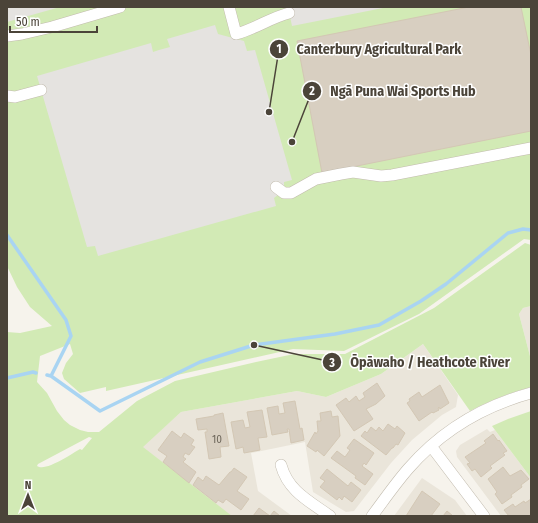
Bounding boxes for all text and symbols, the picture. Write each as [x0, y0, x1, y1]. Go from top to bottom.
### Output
scale bar [10, 8, 97, 34]
text: 50 m [16, 15, 40, 29]
callout: Canterbury Agricultural Park [269, 36, 470, 62]
text: Canterbury Agricultural Park [297, 41, 462, 58]
text: 1 [276, 42, 282, 56]
callout: Ngā Puna Wai Sports Hub [302, 78, 483, 104]
text: Ngā Puna Wai Sports Hub [330, 83, 476, 100]
text: 2 [308, 84, 315, 98]
callout: Ōpāwaho / Heathcote River [322, 349, 518, 375]
text: Ōpāwaho / Heathcote River [350, 354, 511, 371]
text: 3 [328, 356, 335, 370]
house number: 10 [212, 433, 222, 446]
north arrow [8, 475, 48, 515]
text: N [25, 479, 31, 492]

